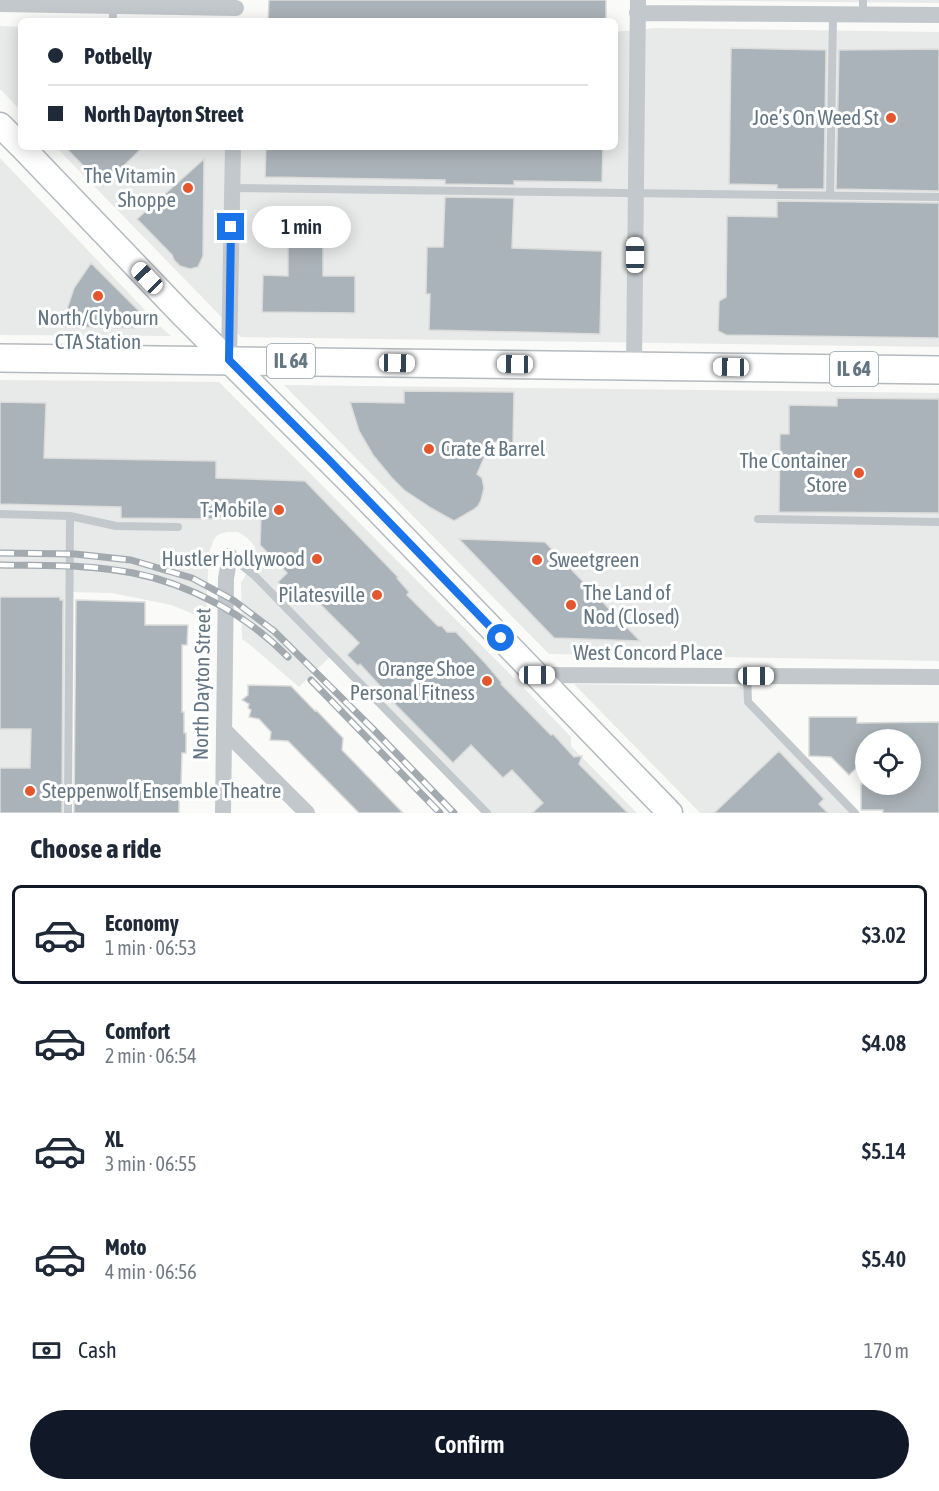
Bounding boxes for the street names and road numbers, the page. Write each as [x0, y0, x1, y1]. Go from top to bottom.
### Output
road number: IL 64 [267, 344, 315, 378]
road number: IL 64 [830, 352, 878, 386]
street label: North Dayton Street [188, 608, 214, 760]
street label: West Concord Place [573, 640, 723, 664]

